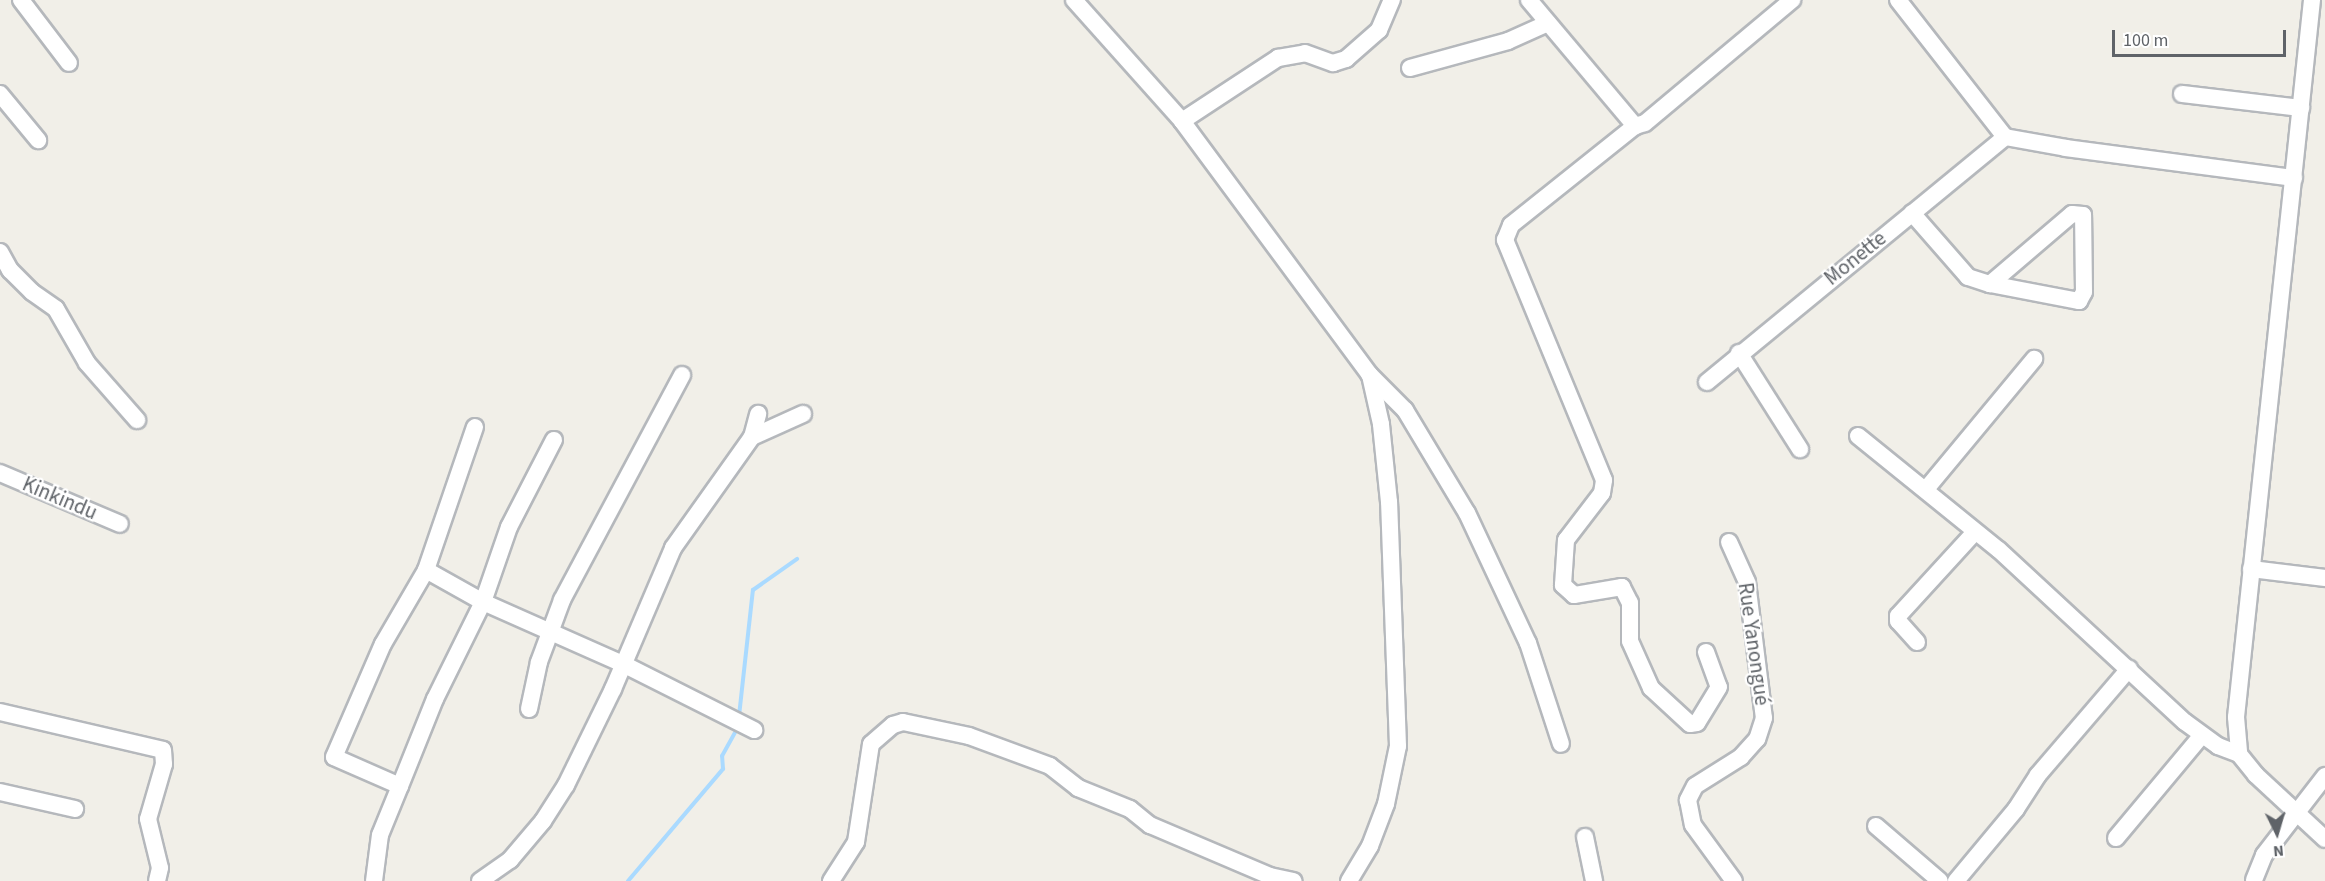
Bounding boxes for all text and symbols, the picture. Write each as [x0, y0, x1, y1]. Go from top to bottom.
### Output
scale bar [2115, 18, 2289, 56]
text: 100 m [2123, 28, 2168, 53]
street label: Monette [1819, 225, 1891, 291]
street label: Kinkindu [19, 471, 101, 525]
street label: Rue Yanongué [1733, 581, 1775, 707]
north arrow [2247, 803, 2307, 863]
text: N [2272, 840, 2285, 862]

